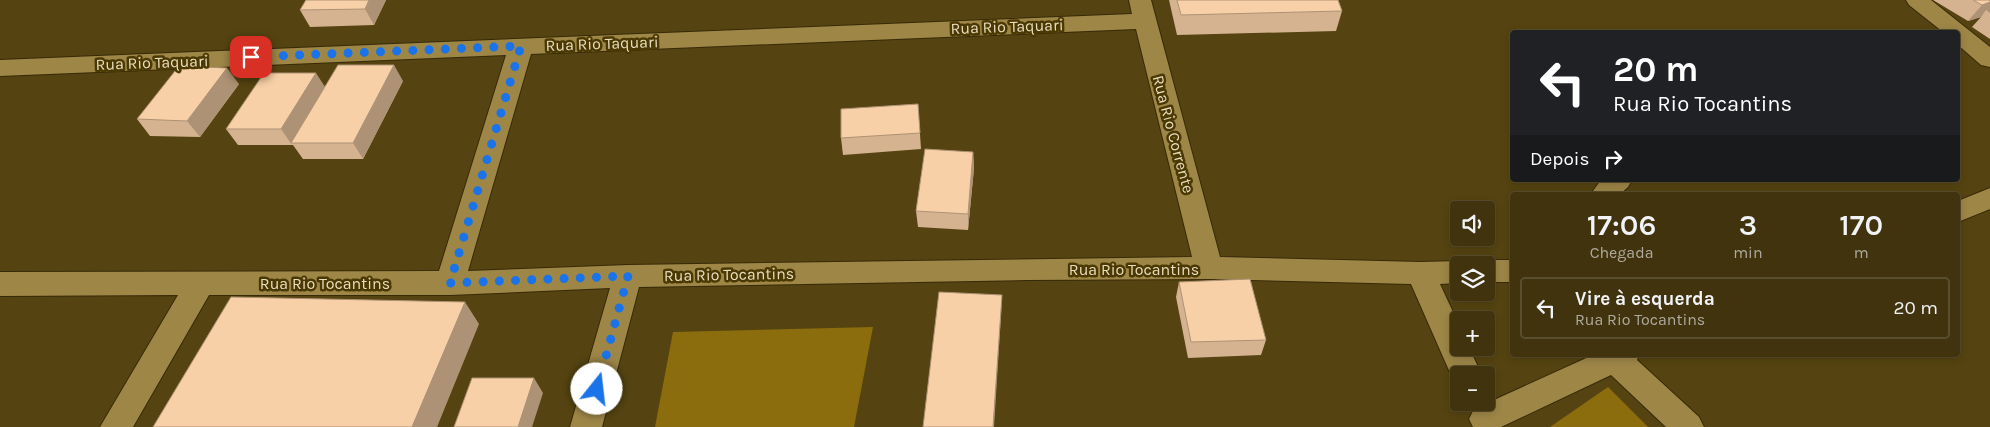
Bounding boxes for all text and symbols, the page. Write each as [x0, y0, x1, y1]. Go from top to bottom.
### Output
street label: Rua Rio Taquari [950, 15, 1064, 38]
street label: Rua Rio Taquari [545, 32, 659, 55]
pin [230, 36, 272, 78]
icon: arrive [237, 43, 265, 71]
text: 20 m [1613, 49, 1698, 90]
icon: left [1530, 50, 1595, 115]
street label: Rua Rio Taquari [95, 51, 209, 74]
street label: Rua Rio Corrente [1149, 73, 1198, 195]
text: Rua Rio Tocantins [1613, 91, 1792, 117]
icon: right [1599, 145, 1627, 173]
text: Depois [1530, 148, 1589, 170]
map controls [1450, 201, 1495, 411]
button: sound [1450, 201, 1495, 246]
text: 17:06 [1587, 207, 1656, 243]
text: 3 [1739, 207, 1757, 243]
text: 170 [1839, 207, 1883, 243]
text: Chegada [1590, 243, 1653, 262]
text: min [1733, 243, 1763, 262]
text: m [1854, 243, 1869, 262]
button: layers [1450, 256, 1495, 301]
street label: Rua Rio Tocantins [1069, 260, 1199, 279]
street label: Rua Rio Tocantins [664, 264, 794, 285]
street label: Rua Rio Tocantins [260, 274, 390, 293]
text: Vire à esquerda [1575, 288, 1715, 310]
icon: left [1532, 294, 1560, 322]
text: 20 m [1893, 297, 1938, 319]
text: Rua Rio Tocantins [1575, 310, 1705, 329]
button: + [1450, 311, 1495, 356]
position arrow [570, 362, 622, 414]
button: − [1450, 366, 1495, 411]

